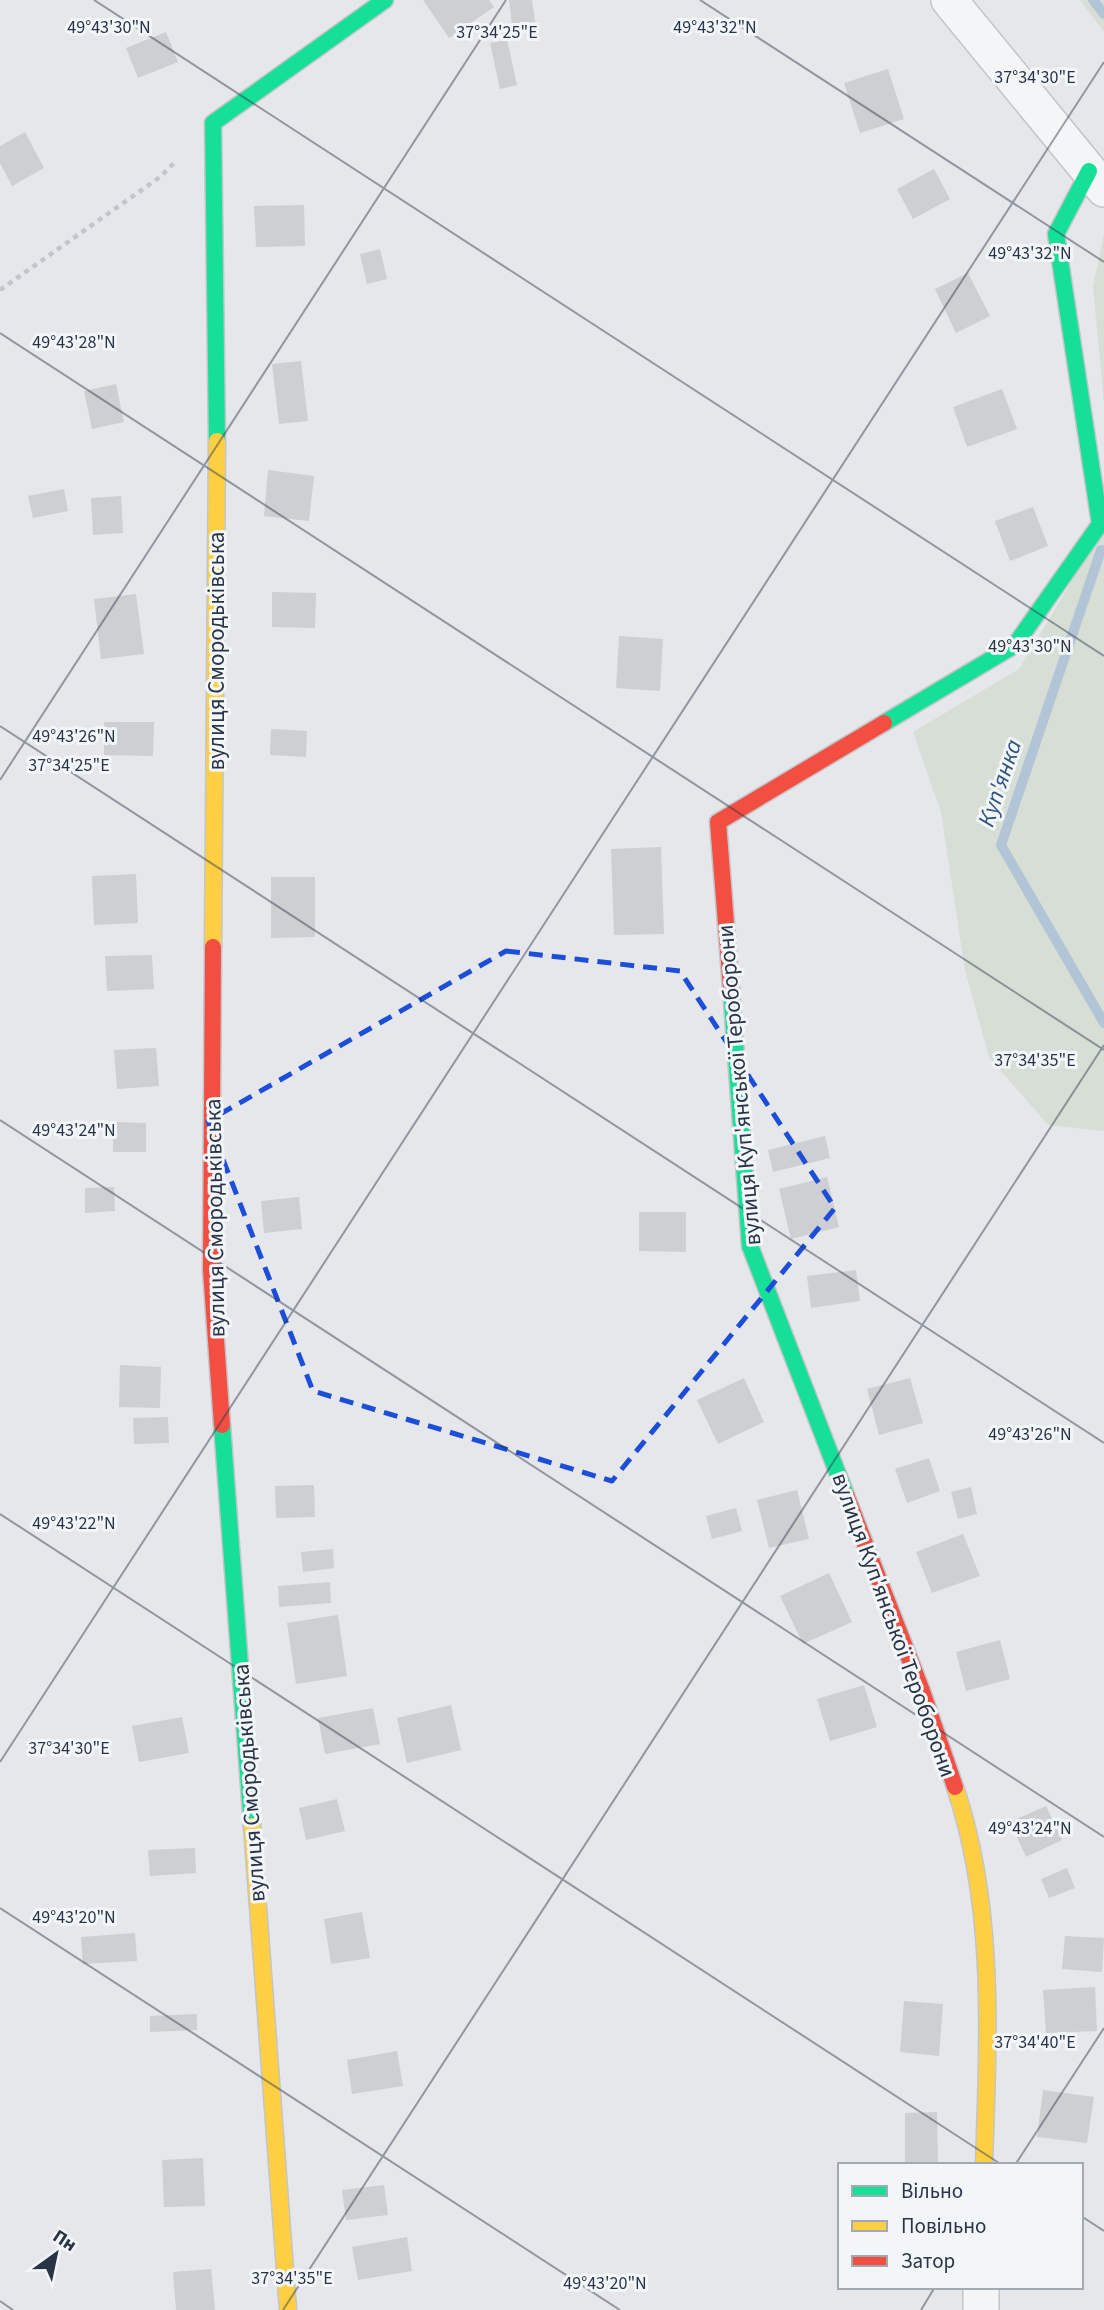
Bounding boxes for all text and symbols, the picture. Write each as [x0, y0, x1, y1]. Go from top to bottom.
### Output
text: 49°43'30"N [67, 15, 151, 40]
text: 49°43'32"N [673, 15, 757, 40]
text: 37°34'25"E [456, 20, 538, 45]
text: 37°34'30"E [994, 65, 1076, 90]
text: 49°43'32"N [988, 241, 1072, 266]
text: 49°43'28"N [32, 330, 116, 355]
street label: вулиця Смородьківська [200, 532, 233, 770]
text: 49°43'30"N [988, 634, 1072, 659]
text: 49°43'26"N [32, 724, 116, 749]
water label: Куп'янка [969, 734, 1031, 831]
text: 37°34'25"E [28, 753, 110, 778]
street label: вулиця Куп'янської Тероборони [709, 923, 769, 1247]
text: 37°34'35"E [994, 1048, 1076, 1073]
street label: вулиця Смородьківська [196, 1098, 234, 1338]
text: 49°43'24"N [32, 1118, 116, 1143]
text: 49°43'26"N [988, 1422, 1072, 1447]
street label: вулиця Куп'янської Тероборони [823, 1468, 965, 1782]
text: 49°43'22"N [32, 1511, 116, 1536]
street label: вулиця Смородьківська [224, 1663, 274, 1903]
text: 37°34'30"E [28, 1736, 110, 1761]
text: 49°43'24"N [988, 1816, 1072, 1841]
text: 49°43'20"N [32, 1905, 116, 1930]
text: 37°34'40"E [994, 2030, 1076, 2055]
legend [838, 2163, 1083, 2289]
text: Вільно [901, 2176, 963, 2206]
text: Повільно [901, 2211, 986, 2241]
north arrow [21, 2219, 91, 2289]
text: Пн [47, 2223, 82, 2259]
text: Затор [901, 2246, 955, 2276]
text: 37°34'35"E [251, 2266, 333, 2291]
text: 49°43'20"N [563, 2271, 647, 2296]

